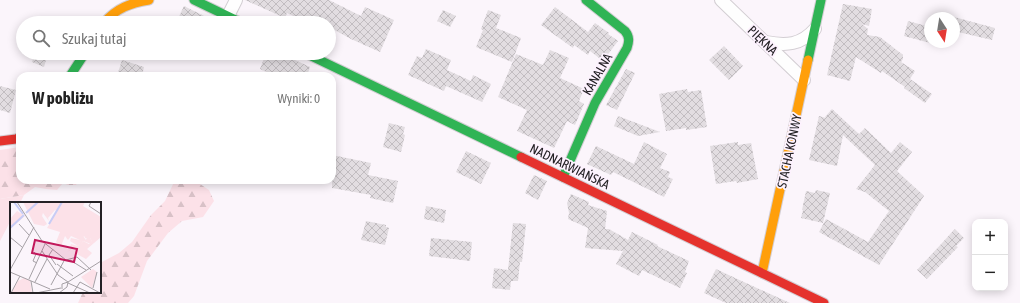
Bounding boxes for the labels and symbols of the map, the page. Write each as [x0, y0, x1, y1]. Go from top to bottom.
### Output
north arrow [924, 12, 960, 48]
street label: PIĘKNA [745, 23, 781, 59]
street label: KANALNA [579, 50, 616, 98]
street label: STACHA KONWY [774, 113, 805, 189]
street label: NADNARWIAŃSKA [528, 141, 613, 192]
inset map [10, 202, 101, 293]

